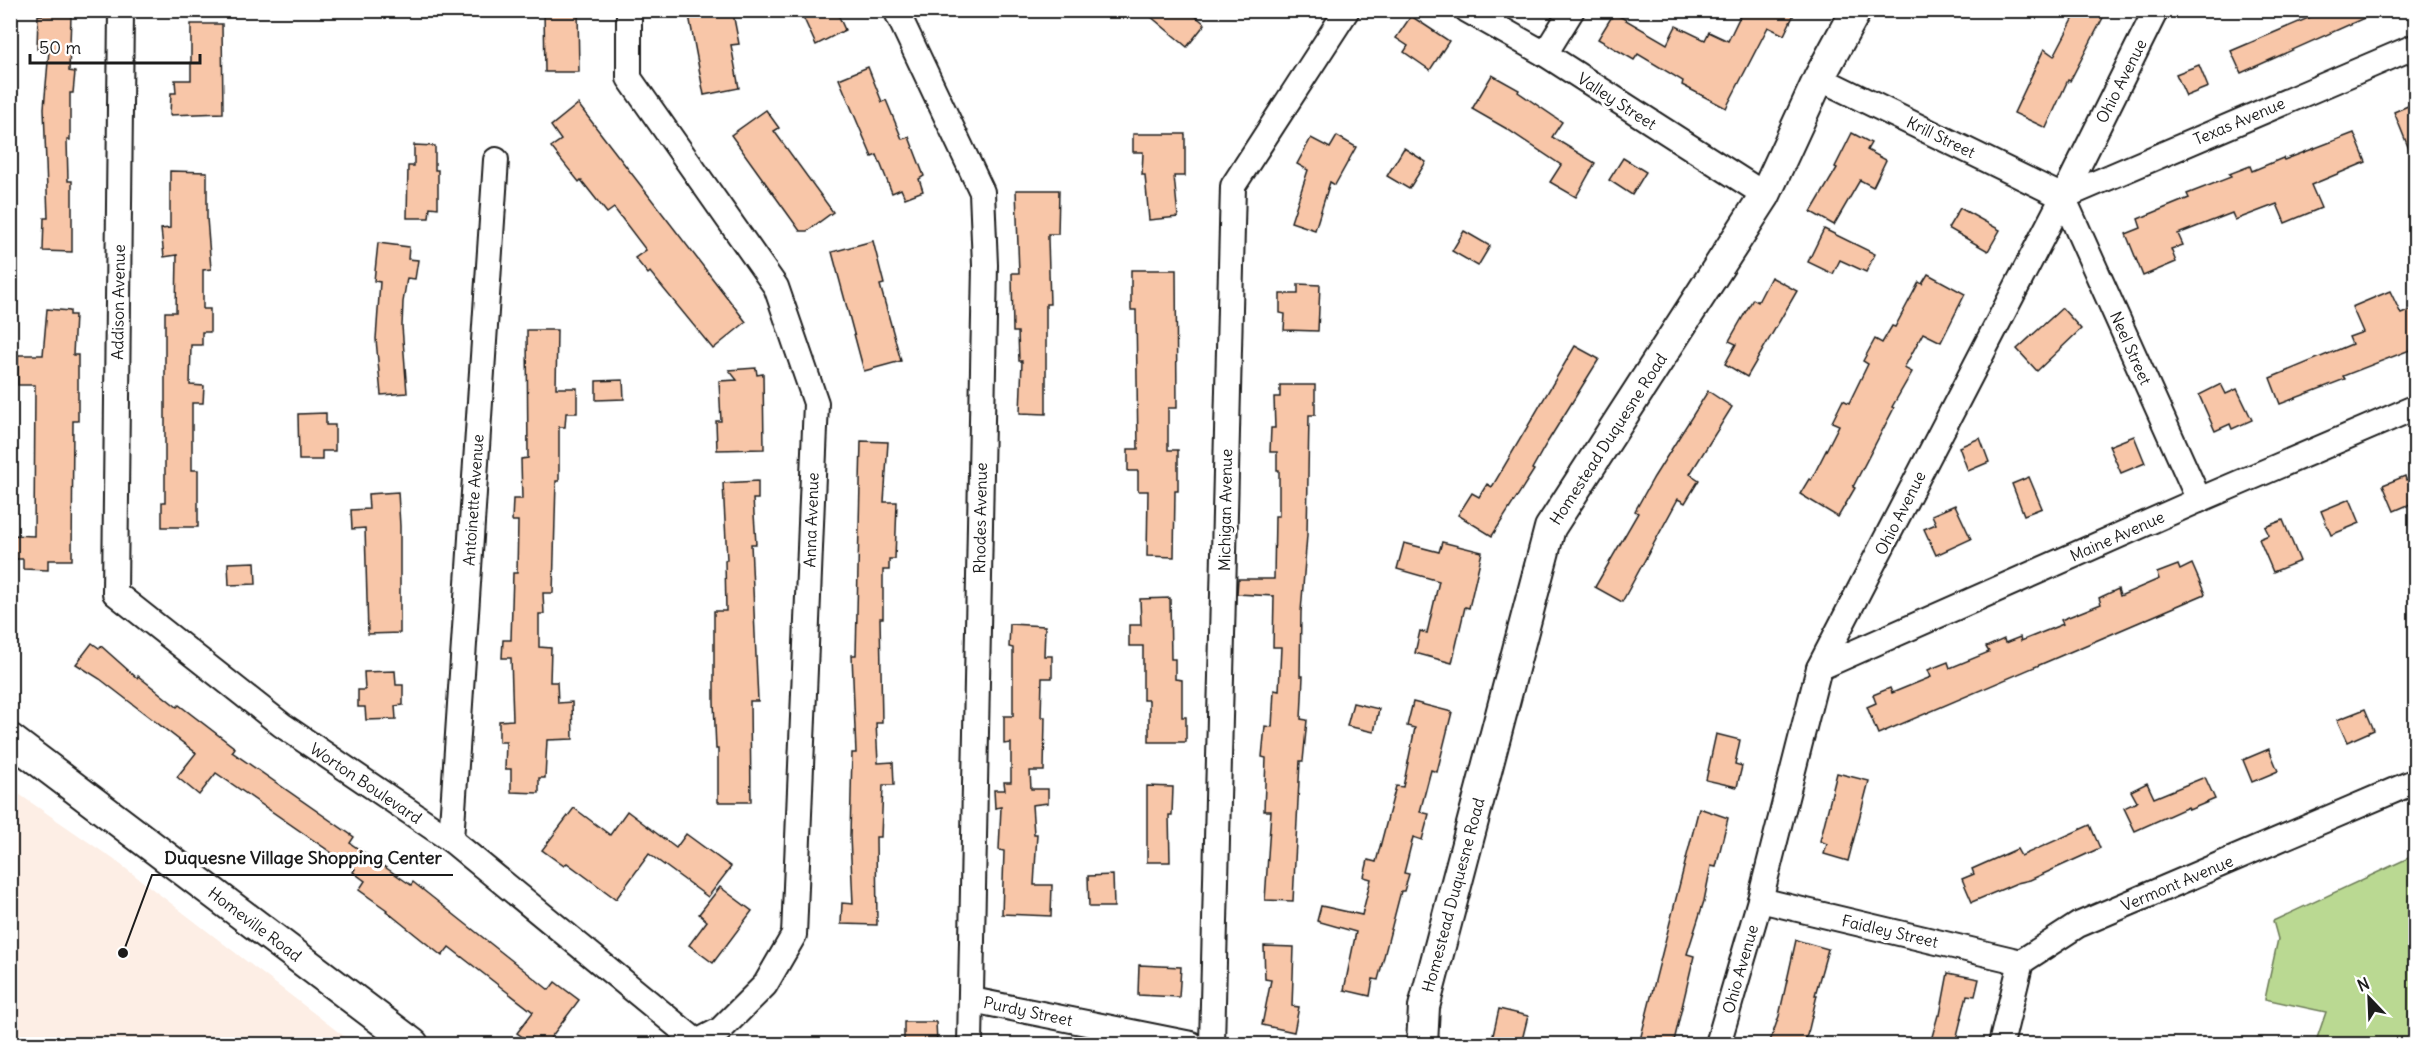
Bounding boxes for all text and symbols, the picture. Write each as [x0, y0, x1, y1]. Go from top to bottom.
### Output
scale bar [30, 27, 200, 65]
text: 50 m [39, 36, 81, 59]
street label: Ohio Avenue [2091, 36, 2151, 126]
street label: Valley Street [1574, 68, 1661, 134]
street label: Texas Avenue [2190, 93, 2288, 149]
street label: Krill Street [1904, 112, 1979, 162]
street label: Addison Avenue [107, 244, 129, 360]
street label: Neel Street [2106, 308, 2156, 388]
street label: Homestead Duquesne Road [1545, 350, 1671, 528]
street label: Antoinette Avenue [458, 434, 488, 566]
street label: Michigan Avenue [1214, 449, 1236, 571]
street label: Rhodes Avenue [969, 462, 991, 574]
street label: Ohio Avenue [1870, 468, 1930, 558]
street label: Anna Avenue [799, 472, 823, 568]
street label: Maine Avenue [2067, 506, 2167, 566]
street label: Worton Boulevard [306, 738, 426, 828]
street label: Homestead Duquesne Road [1417, 796, 1489, 994]
callout: Duquesne Village Shopping Center [152, 839, 453, 875]
text: Duquesne Village Shopping Center [164, 846, 442, 869]
street label: Vermont Avenue [2118, 850, 2236, 916]
street label: Homeville Road [204, 882, 306, 966]
street label: Faidley Street [1840, 910, 1941, 952]
street label: Ohio Avenue [1718, 922, 1762, 1016]
north arrow [2339, 968, 2399, 1028]
text: N [2354, 973, 2372, 996]
street label: Purdy Street [982, 992, 1075, 1030]

